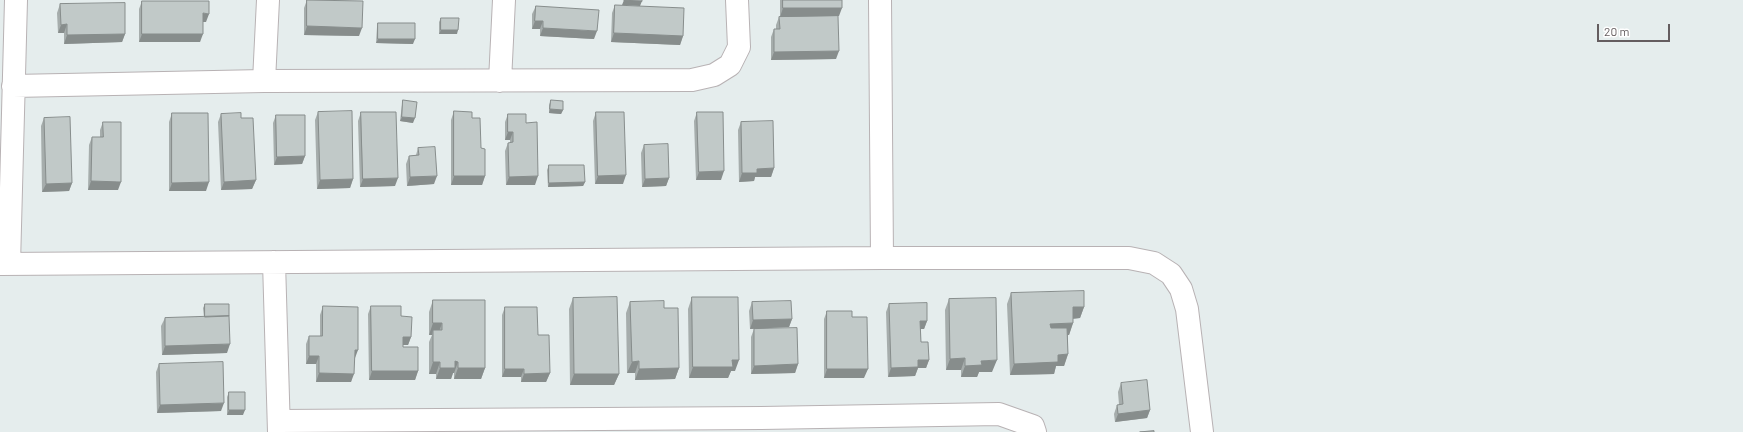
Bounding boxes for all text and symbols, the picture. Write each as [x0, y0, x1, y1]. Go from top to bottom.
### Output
scale bar [1599, 16, 1672, 42]
text: 20 m [1604, 24, 1630, 38]

